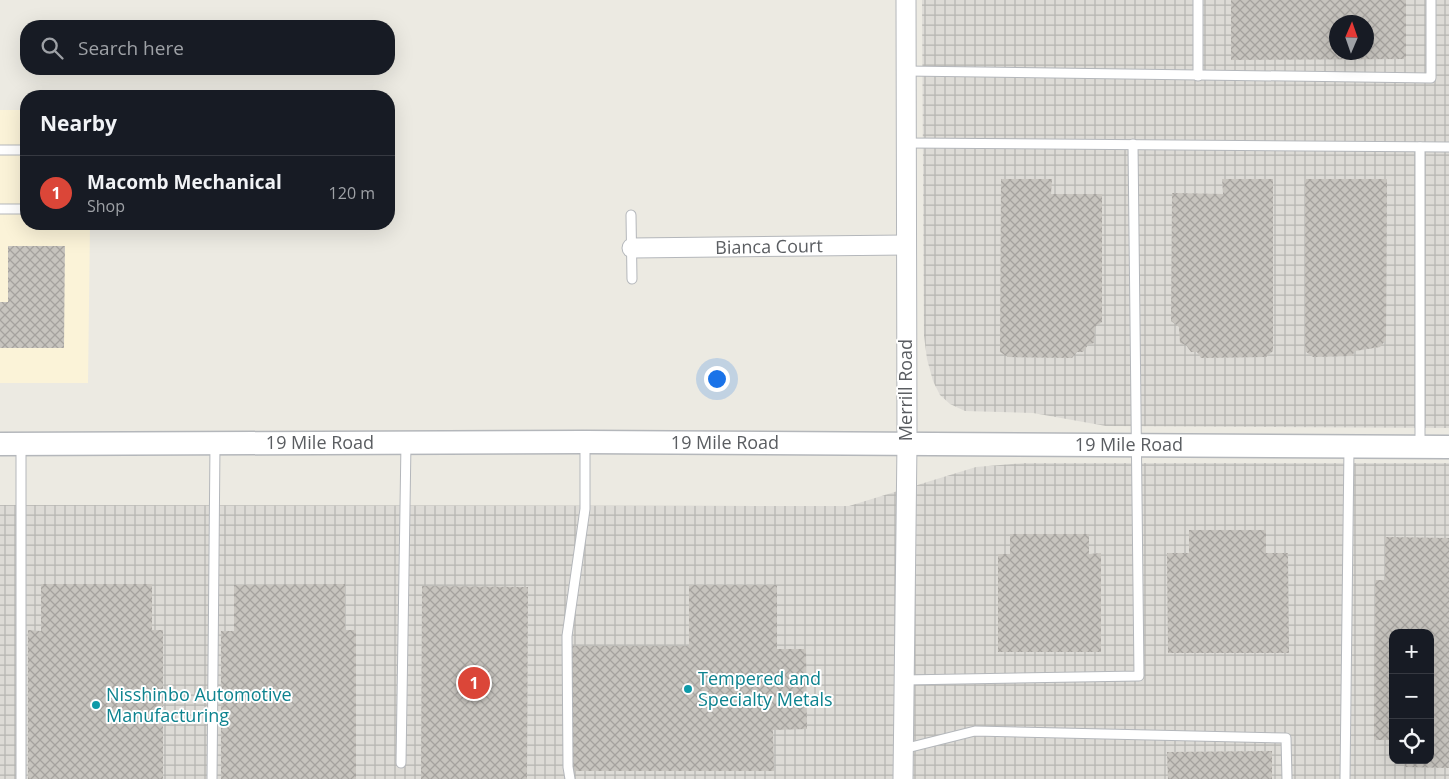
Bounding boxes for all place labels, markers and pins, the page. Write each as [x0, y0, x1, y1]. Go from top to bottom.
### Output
pin: 1 [458, 664, 490, 702]
place label: Tempered and Specialty Metals [698, 666, 833, 711]
place label: Nisshinbo Automotive Manufacturing [106, 682, 292, 727]
marker: Tempered and Specialty Metals [682, 683, 694, 695]
marker: Nisshinbo Automotive Manufacturing [90, 699, 102, 711]

